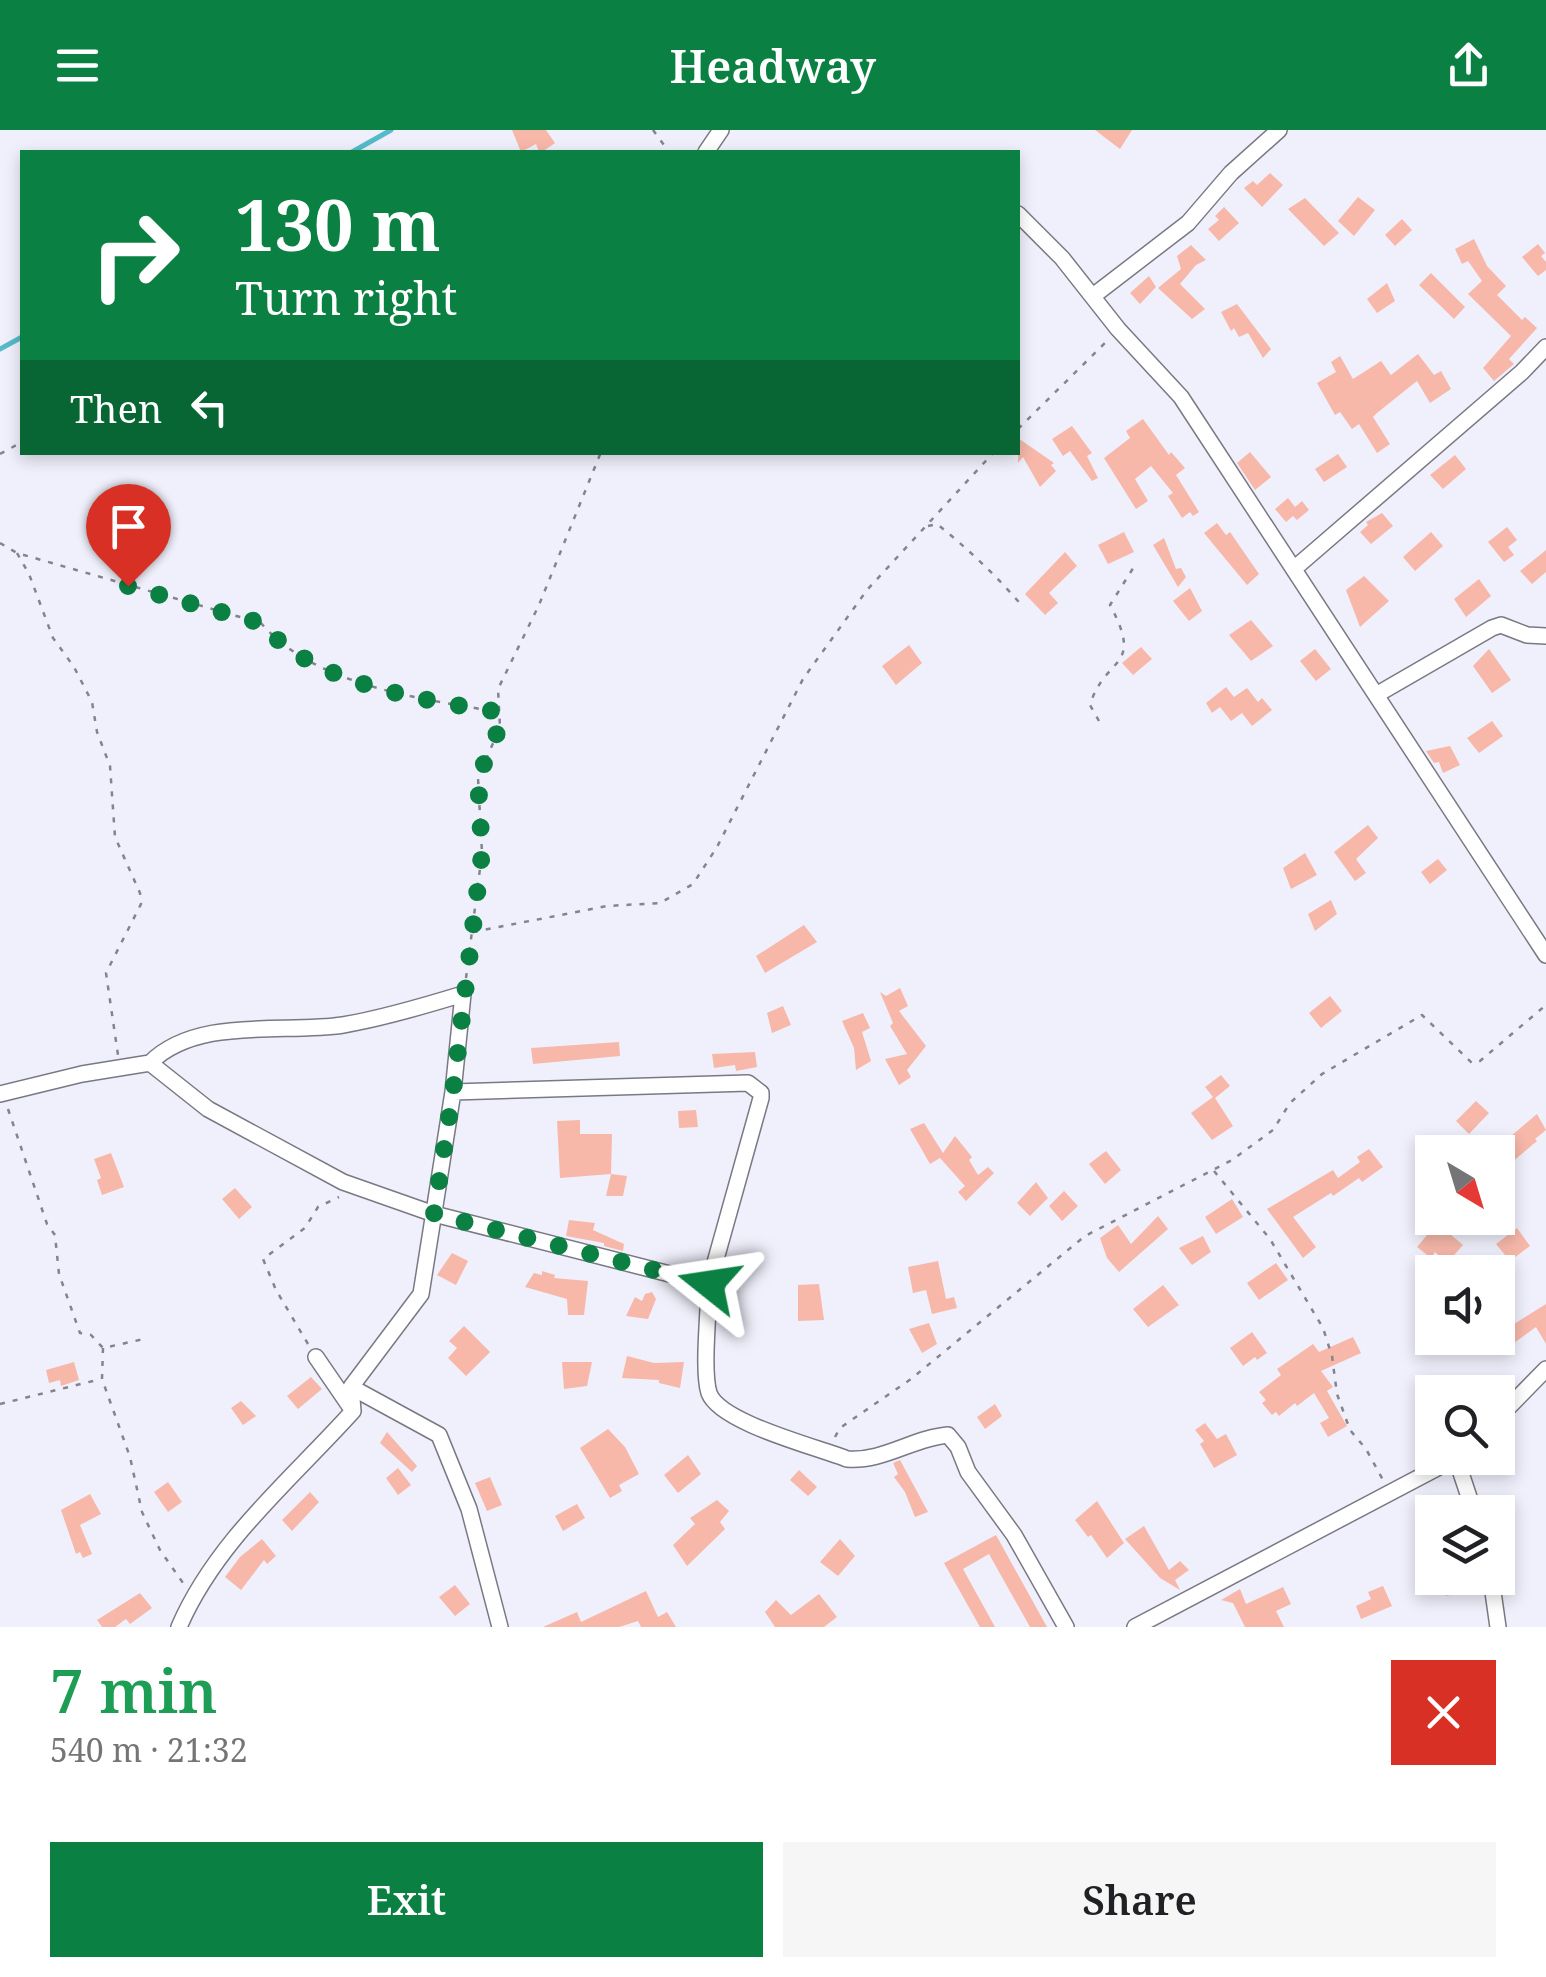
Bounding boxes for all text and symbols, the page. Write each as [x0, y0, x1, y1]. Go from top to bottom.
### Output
text: Headway [670, 35, 876, 96]
icon: menu [50, 38, 105, 93]
icon: share [1441, 38, 1496, 93]
text: 130 m [235, 176, 441, 272]
icon: right [70, 190, 200, 320]
text: Turn right [235, 267, 457, 328]
icon: left [182, 380, 237, 435]
text: Then [70, 382, 162, 434]
pin [86, 484, 171, 587]
icon: arrive [101, 499, 156, 554]
north arrow [1415, 1135, 1515, 1235]
map controls [1415, 1135, 1515, 1595]
position arrow [657, 1232, 761, 1336]
button: sound [1415, 1255, 1515, 1355]
button: search [1415, 1375, 1515, 1475]
button: layers [1415, 1495, 1515, 1595]
text: 7 min [50, 1649, 218, 1731]
button: close [1391, 1660, 1496, 1765]
text: 540 m · 21:32 [50, 1728, 248, 1771]
button: Exit [50, 1842, 763, 1957]
button: Share [783, 1842, 1496, 1957]

